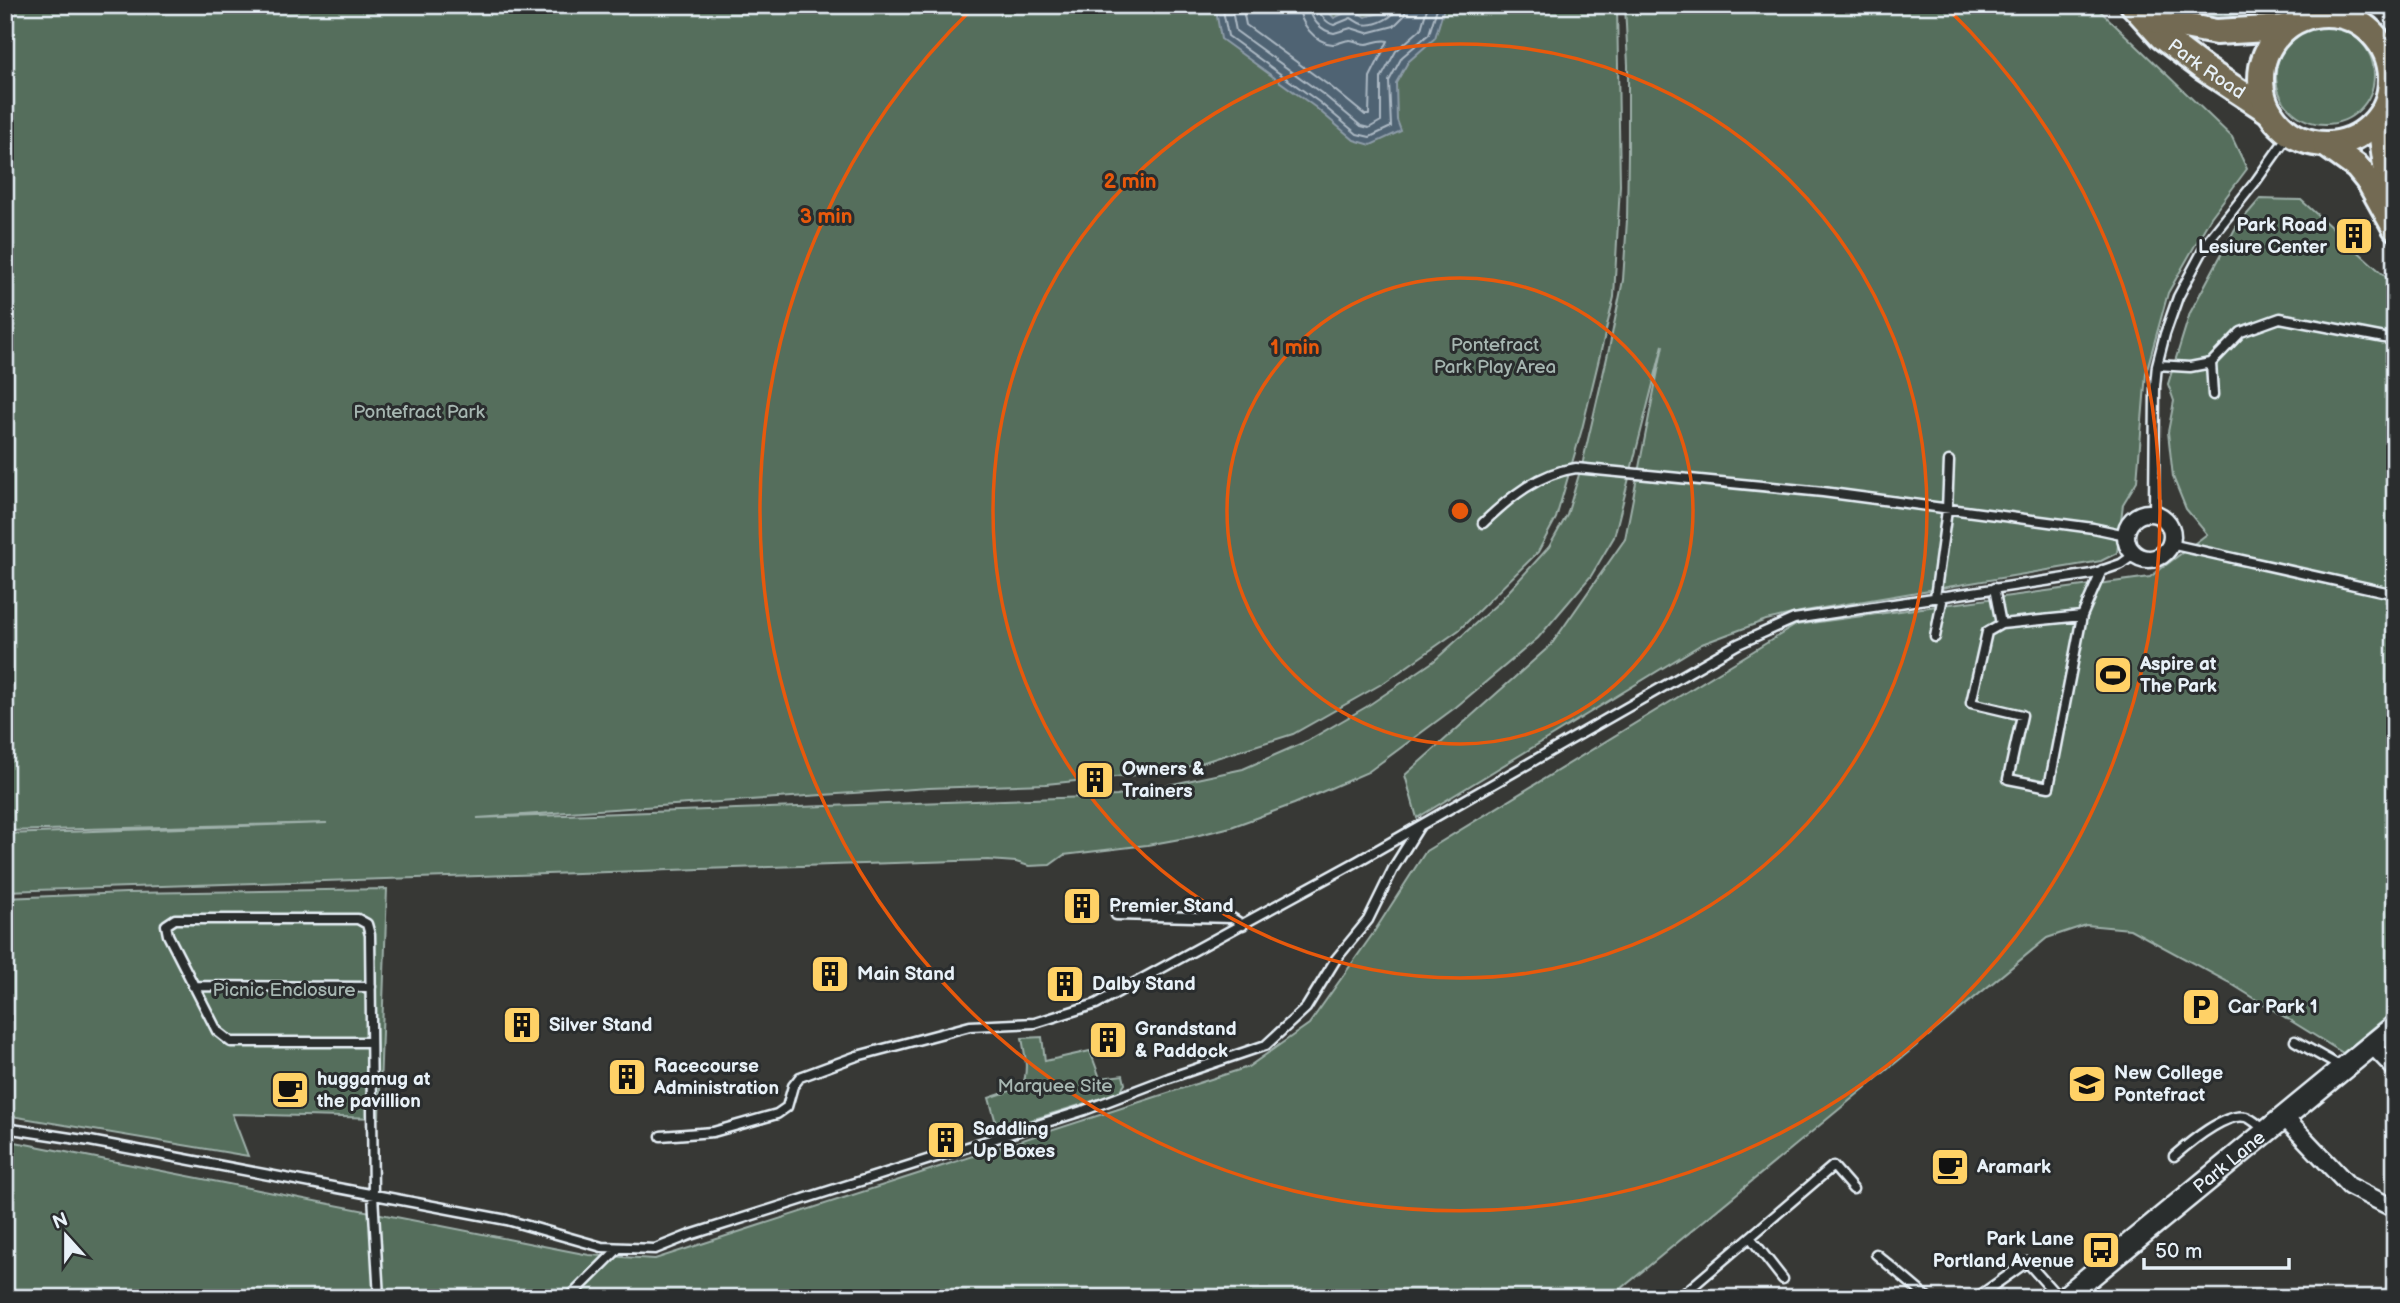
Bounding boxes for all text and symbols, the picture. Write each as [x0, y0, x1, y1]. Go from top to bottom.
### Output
street label: Park Road [2163, 34, 2249, 104]
text: 2 min [1103, 169, 1157, 194]
text: 3 min [800, 204, 852, 229]
place label: Park Road Lesiure Center [2198, 214, 2327, 259]
building icon: Park Road Lesiure Center [2333, 215, 2375, 257]
park label: Pontefract Park Play Area [1434, 334, 1556, 379]
text: 1 min [1270, 335, 1320, 360]
park label: Pontefract Park [353, 401, 485, 424]
centre of rings [1448, 499, 1472, 523]
place label: Aspire at The Park [2139, 653, 2217, 698]
sports icon: Aspire at The Park [2092, 654, 2134, 696]
place label: Owners & Trainers [1122, 758, 1205, 803]
building icon: Owners & Trainers [1074, 759, 1116, 801]
building icon: Premier Stand [1061, 885, 1103, 927]
place label: Premier Stand [1109, 895, 1234, 918]
building icon: Main Stand [809, 953, 851, 995]
place label: Main Stand [857, 963, 955, 986]
building icon: Dalby Stand [1044, 963, 1086, 1005]
place label: Dalby Stand [1092, 973, 1196, 996]
park label: Picnic Enclosure [213, 979, 355, 1002]
parking icon: Car Park 1 [2180, 986, 2222, 1028]
place label: Car Park 1 [2228, 996, 2318, 1019]
building icon: Silver Stand [501, 1004, 543, 1046]
place label: Silver Stand [549, 1014, 652, 1037]
place label: Grandstand & Paddock [1135, 1018, 1237, 1063]
building icon: Grandstand & Paddock [1087, 1019, 1129, 1061]
place label: Racecourse Administration [653, 1055, 779, 1100]
building icon: Racecourse Administration [606, 1056, 648, 1098]
place label: New College Pontefract [2114, 1062, 2223, 1107]
school or university icon: New College Pontefract [2066, 1063, 2108, 1105]
place label: huggamug at the pavillion [316, 1068, 431, 1113]
cafe icon: huggamug at the pavillion [269, 1069, 311, 1111]
park label: Marquee Site [997, 1075, 1113, 1098]
place label: Saddling Up Boxes [973, 1118, 1055, 1163]
building icon: Saddling Up Boxes [925, 1119, 967, 1161]
street label: Park Lane [2189, 1126, 2270, 1198]
cafe icon: Aramark [1929, 1146, 1971, 1188]
place label: Aramark [1976, 1156, 2051, 1179]
north arrow [32, 1202, 102, 1272]
text: N [50, 1208, 71, 1235]
scale bar [2144, 1226, 2290, 1270]
place label: Park Lane Portland Avenue [1933, 1228, 2074, 1273]
bus stop icon: Park Lane Portland Avenue [2080, 1229, 2122, 1271]
text: 50 m [2155, 1239, 2202, 1264]

